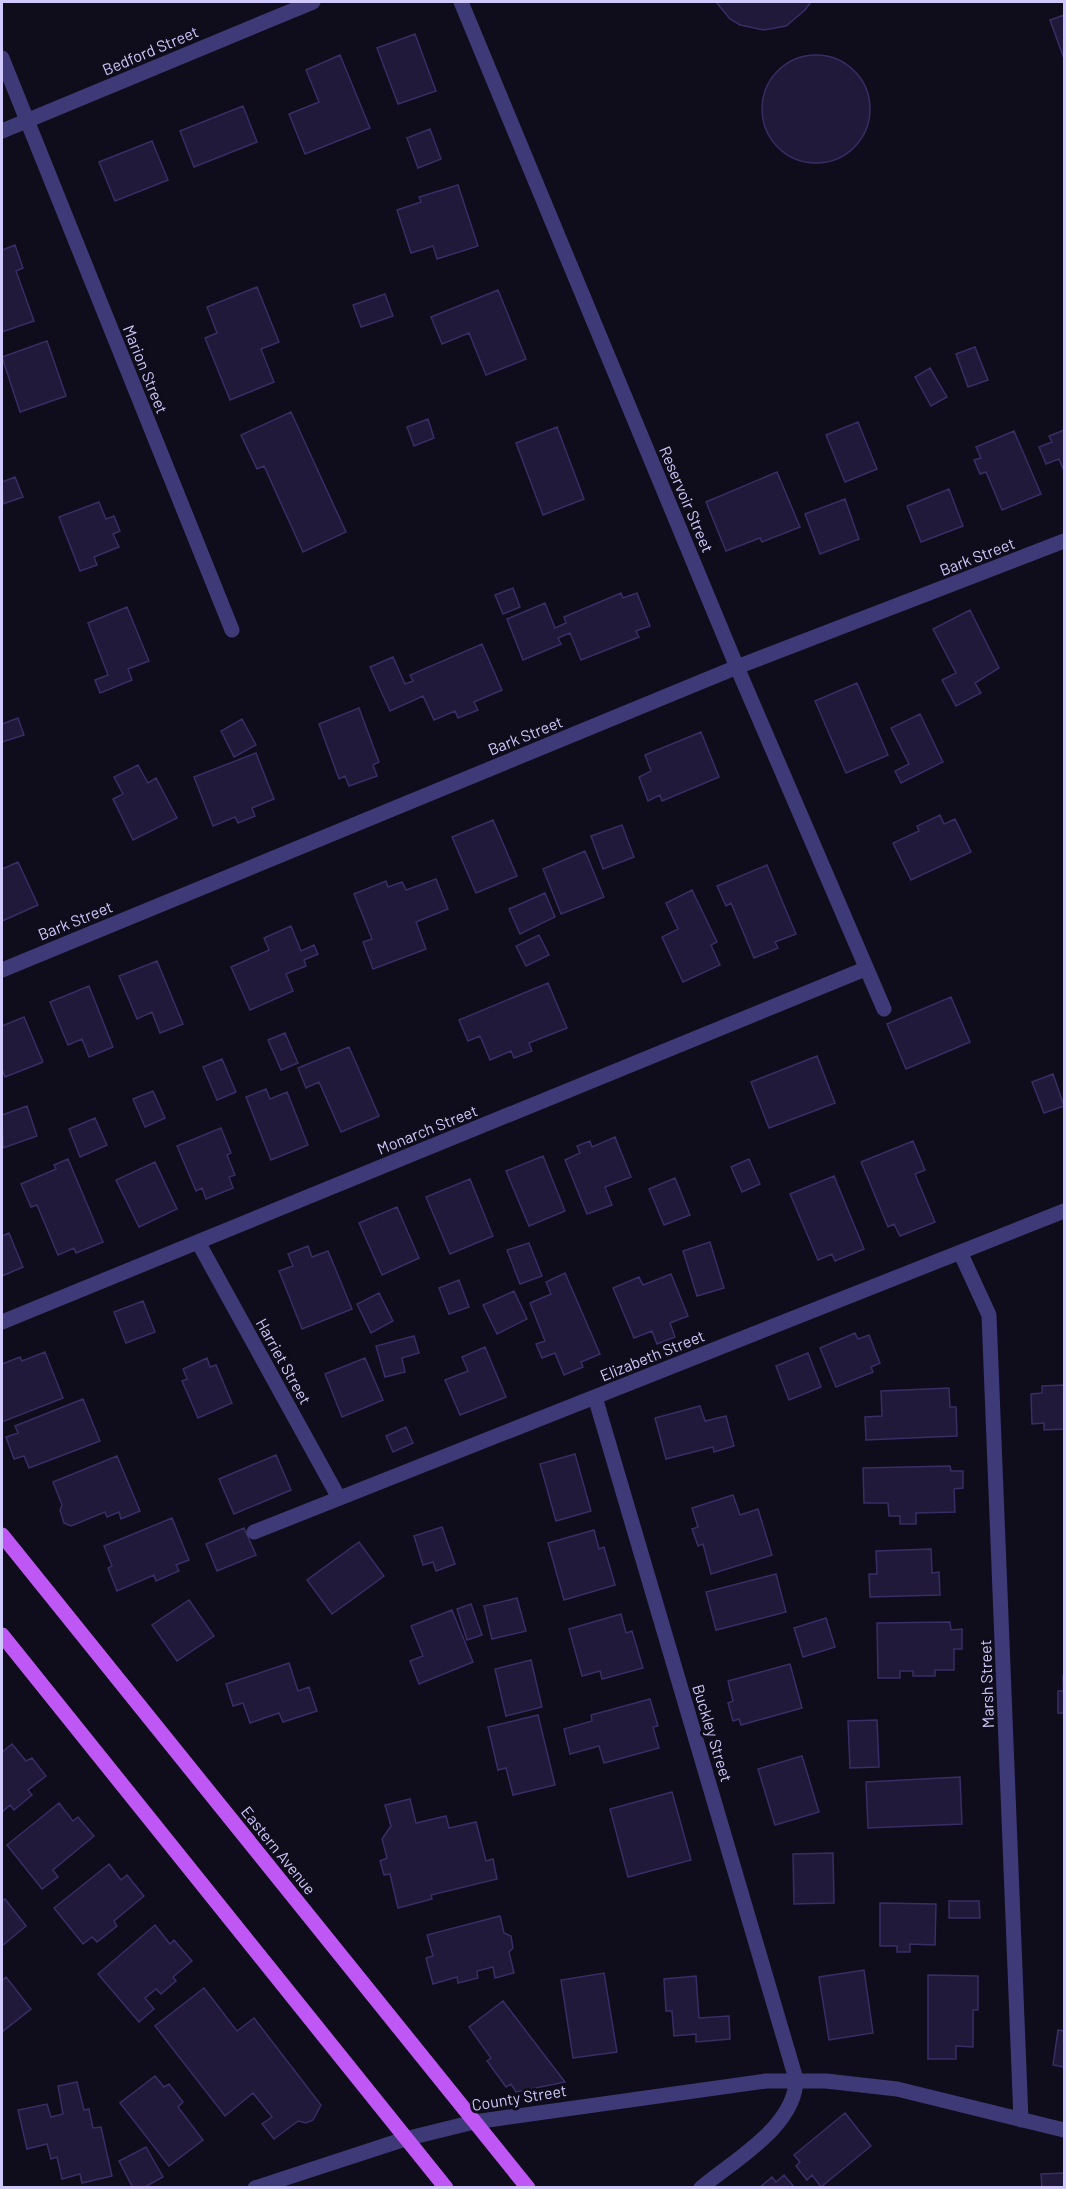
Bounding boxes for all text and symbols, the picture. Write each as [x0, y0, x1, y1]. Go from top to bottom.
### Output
street label: Bedford Street [99, 21, 201, 79]
street label: Marion Street [120, 322, 172, 416]
street label: Reservoir Street [656, 443, 718, 555]
street label: Bark Street [937, 533, 1017, 579]
street label: Bark Street [485, 711, 565, 759]
street label: Bark Street [35, 896, 115, 944]
street label: Monarch Street [374, 1100, 480, 1158]
street label: Harriet Street [253, 1315, 315, 1407]
street label: Elizabeth Street [597, 1325, 707, 1385]
street label: Marsh Street [975, 1639, 997, 1729]
street label: Buckley Street [689, 1682, 737, 1784]
street label: Eastern Avenue [238, 1802, 320, 1898]
street label: County Street [470, 2080, 568, 2114]

